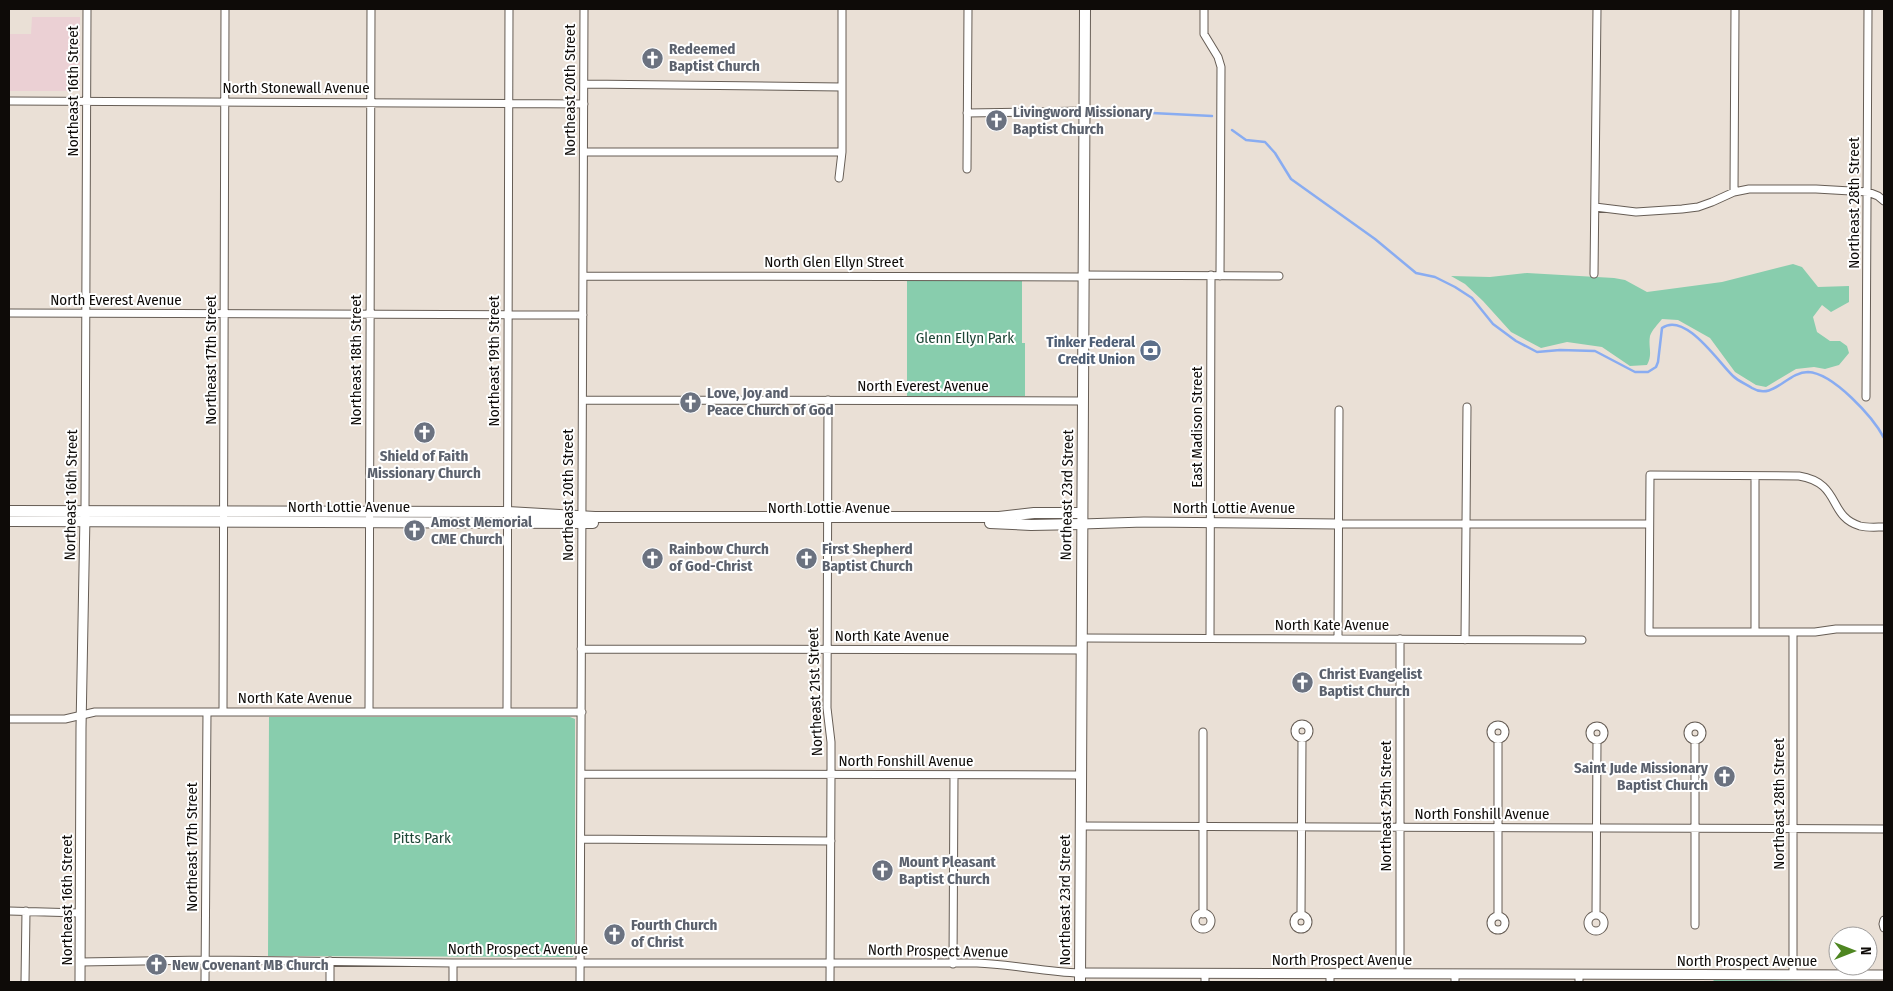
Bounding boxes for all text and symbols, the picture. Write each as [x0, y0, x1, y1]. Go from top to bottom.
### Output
street label: Northeast 20th Street [561, 24, 579, 156]
street label: Northeast 16th Street [64, 25, 82, 156]
place label: Redeemed Baptist Church [669, 40, 760, 75]
church icon: Redeemed Baptist Church [641, 46, 665, 70]
street label: North Stonewall Avenue [222, 79, 370, 97]
place label: Livingword Missionary Baptist Church [1013, 103, 1153, 138]
church icon: Livingword Missionary Baptist Church [985, 109, 1009, 133]
street label: Northeast 28th Street [1845, 137, 1863, 269]
street label: North Glen Ellyn Street [764, 253, 904, 271]
street label: North Everest Avenue [50, 291, 182, 309]
street label: Northeast 18th Street [347, 294, 365, 425]
street label: Northeast 17th Street [202, 295, 220, 425]
street label: Northeast 19th Street [485, 296, 503, 426]
park label: Glenn Ellyn Park [916, 329, 1014, 347]
place label: Tinker Federal Credit Union [1046, 333, 1136, 368]
bank icon: Tinker Federal Credit Union [1139, 339, 1163, 363]
street label: East Madison Street [1188, 366, 1206, 488]
street label: North Everest Avenue [857, 377, 989, 395]
place label: Love, Joy and Peace Church of God [707, 384, 834, 419]
church icon: Love, Joy and Peace Church of God [679, 390, 703, 414]
church icon: Shield of Faith Missionary Church [412, 421, 436, 445]
street label: Northeast 16th Street [61, 429, 81, 561]
street label: Northeast 20th Street [559, 429, 577, 561]
street label: Northeast 23rd Street [1057, 429, 1077, 561]
place label: Shield of Faith Missionary Church [367, 447, 481, 482]
street label: North Lottie Avenue [288, 498, 410, 516]
street label: North Lottie Avenue [768, 499, 890, 517]
street label: North Lottie Avenue [1173, 499, 1295, 517]
place label: Amost Memorial CME Church [430, 513, 533, 548]
church icon: Amost Memorial CME Church [403, 519, 427, 543]
place label: Rainbow Church of God-Christ [669, 540, 769, 575]
place label: First Shepherd Baptist Church [822, 540, 913, 575]
church icon: Rainbow Church of God-Christ [641, 546, 665, 570]
church icon: First Shepherd Baptist Church [794, 546, 818, 570]
street label: North Kate Avenue [1275, 616, 1389, 634]
street label: North Kate Avenue [835, 627, 949, 645]
street label: Northeast 21st Street [804, 628, 826, 756]
place label: Christ Evangelist Baptist Church [1319, 665, 1423, 700]
church icon: Christ Evangelist Baptist Church [1291, 671, 1315, 695]
street label: North Kate Avenue [238, 689, 352, 707]
street label: Northeast 28th Street [1770, 738, 1788, 870]
street label: Northeast 25th Street [1377, 740, 1395, 872]
street label: North Fonshill Avenue [838, 752, 974, 770]
place label: Saint Jude Missionary Baptist Church [1574, 759, 1709, 794]
church icon: Saint Jude Missionary Baptist Church [1712, 765, 1736, 789]
street label: Northeast 17th Street [183, 782, 201, 912]
street label: North Fonshill Avenue [1414, 805, 1550, 823]
park label: Pitts Park [393, 829, 451, 847]
street label: Northeast 16th Street [58, 834, 76, 965]
street label: Northeast 23rd Street [1056, 834, 1074, 966]
place label: Mount Pleasant Baptist Church [899, 853, 997, 888]
church icon: Mount Pleasant Baptist Church [871, 859, 895, 883]
place label: Fourth Church of Christ [631, 916, 718, 951]
church icon: Fourth Church of Christ [603, 922, 627, 946]
north arrow [1828, 926, 1878, 976]
street label: North Prospect Avenue [448, 940, 588, 958]
street label: North Prospect Avenue [868, 941, 1008, 961]
text: N [1857, 947, 1874, 955]
street label: North Prospect Avenue [1272, 951, 1412, 969]
street label: North Prospect Avenue [1677, 952, 1817, 970]
church icon: New Covenant MB Church [144, 953, 168, 977]
place label: New Covenant MB Church [172, 956, 329, 974]

